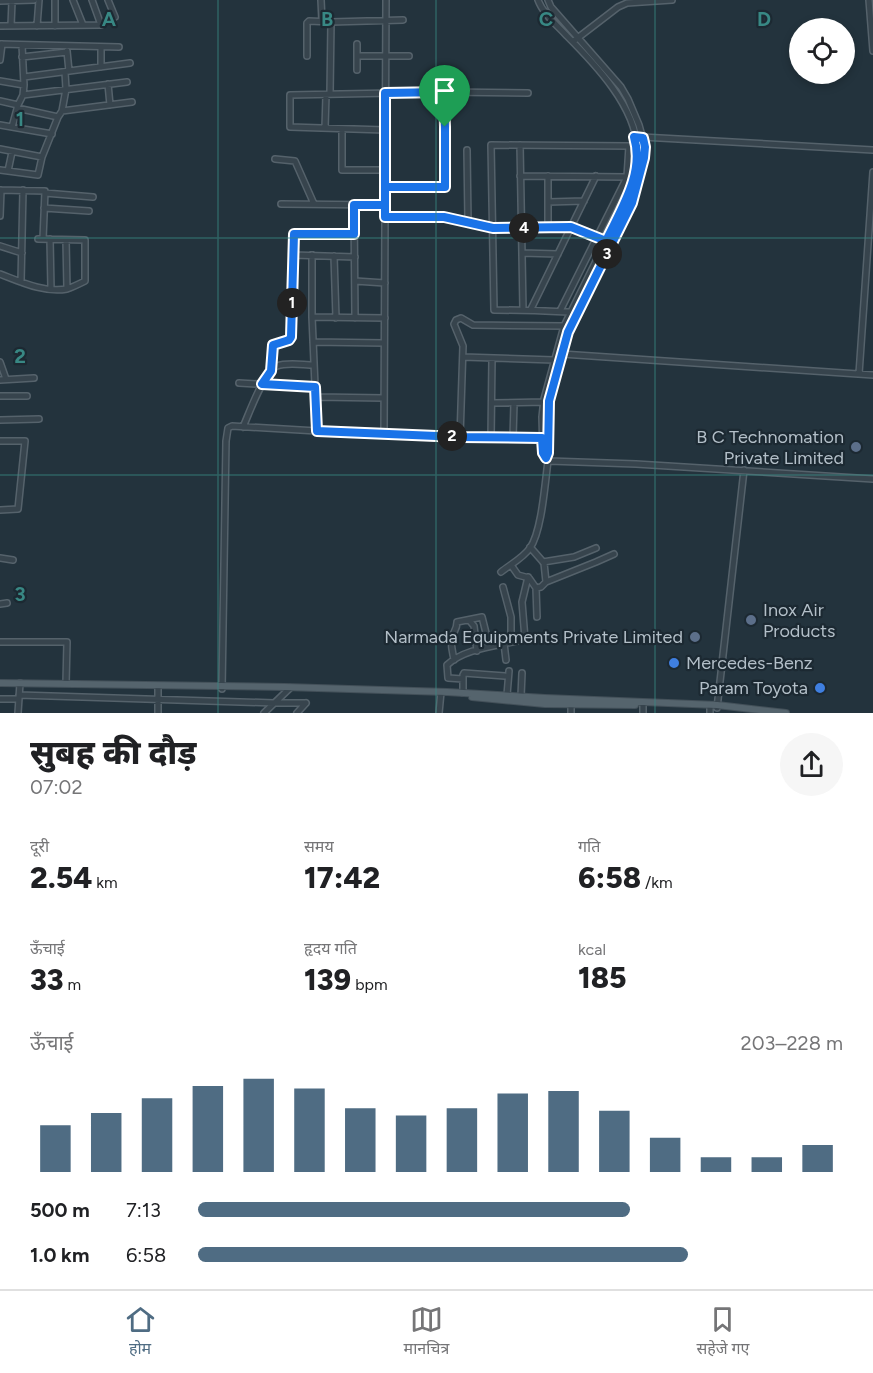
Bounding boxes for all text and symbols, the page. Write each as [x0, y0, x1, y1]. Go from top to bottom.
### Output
text: A [102, 7, 117, 31]
text: B [321, 7, 333, 31]
text: C [539, 7, 553, 31]
text: D [757, 7, 771, 31]
map controls [789, 18, 855, 84]
button: locate [789, 18, 855, 84]
pin [419, 65, 470, 127]
icon: arrive [428, 74, 461, 107]
text: 1 [16, 107, 24, 131]
pin: 4 [509, 213, 539, 243]
text: 4 [519, 218, 529, 237]
pin: 3 [592, 239, 622, 269]
text: 3 [603, 244, 611, 263]
pin: 1 [277, 288, 307, 318]
text: 1 [289, 293, 295, 312]
text: 2 [14, 344, 26, 368]
pin: 2 [437, 421, 467, 451]
text: 2 [447, 426, 457, 445]
place label: B C Technomation Private Limited [696, 426, 844, 469]
marker: B C Technomation Private Limited [849, 440, 863, 454]
text: 3 [14, 582, 26, 606]
place label: Inox Air Products [763, 599, 835, 642]
marker: Inox Air Products [744, 613, 758, 627]
place label: Narmada Equipments Private Limited [384, 626, 683, 648]
marker: Narmada Equipments Private Limited [688, 630, 702, 644]
place label: Mercedes-Benz [686, 652, 813, 674]
marker: Mercedes-Benz [667, 656, 681, 670]
place label: Param Toyota [699, 677, 808, 699]
marker: Param Toyota [813, 681, 827, 695]
text: सुबह की दौड़ [30, 733, 196, 772]
button: share [780, 733, 843, 796]
text: 07:02 [30, 775, 83, 799]
text: दूरी [30, 837, 49, 856]
text: समय [304, 837, 334, 856]
text: गति [578, 837, 600, 856]
text: 2.54 [30, 859, 92, 896]
text: 17:42 [304, 859, 380, 896]
text: 6:58 [578, 859, 641, 896]
text: km [92, 873, 118, 892]
text: /km [641, 873, 673, 892]
text: ऊँचाई [30, 939, 65, 958]
text: हृदय गति [304, 939, 357, 958]
text: kcal [578, 940, 606, 959]
text: 185 [578, 959, 627, 996]
text: 33 [30, 961, 64, 998]
text: 139 [304, 961, 351, 998]
text: m [64, 975, 81, 994]
text: bpm [351, 975, 388, 994]
text: ऊँचाई [30, 1031, 73, 1055]
text: 203–228 m [741, 1031, 843, 1055]
text: 500 m [30, 1198, 90, 1222]
text: 7:13 [126, 1198, 161, 1222]
text: 1.0 km [30, 1243, 89, 1267]
text: 6:58 [126, 1243, 166, 1267]
tab: होम [124, 1303, 157, 1361]
tab: मानचित्र [404, 1303, 449, 1361]
tab: सहेजे गए [696, 1303, 749, 1361]

